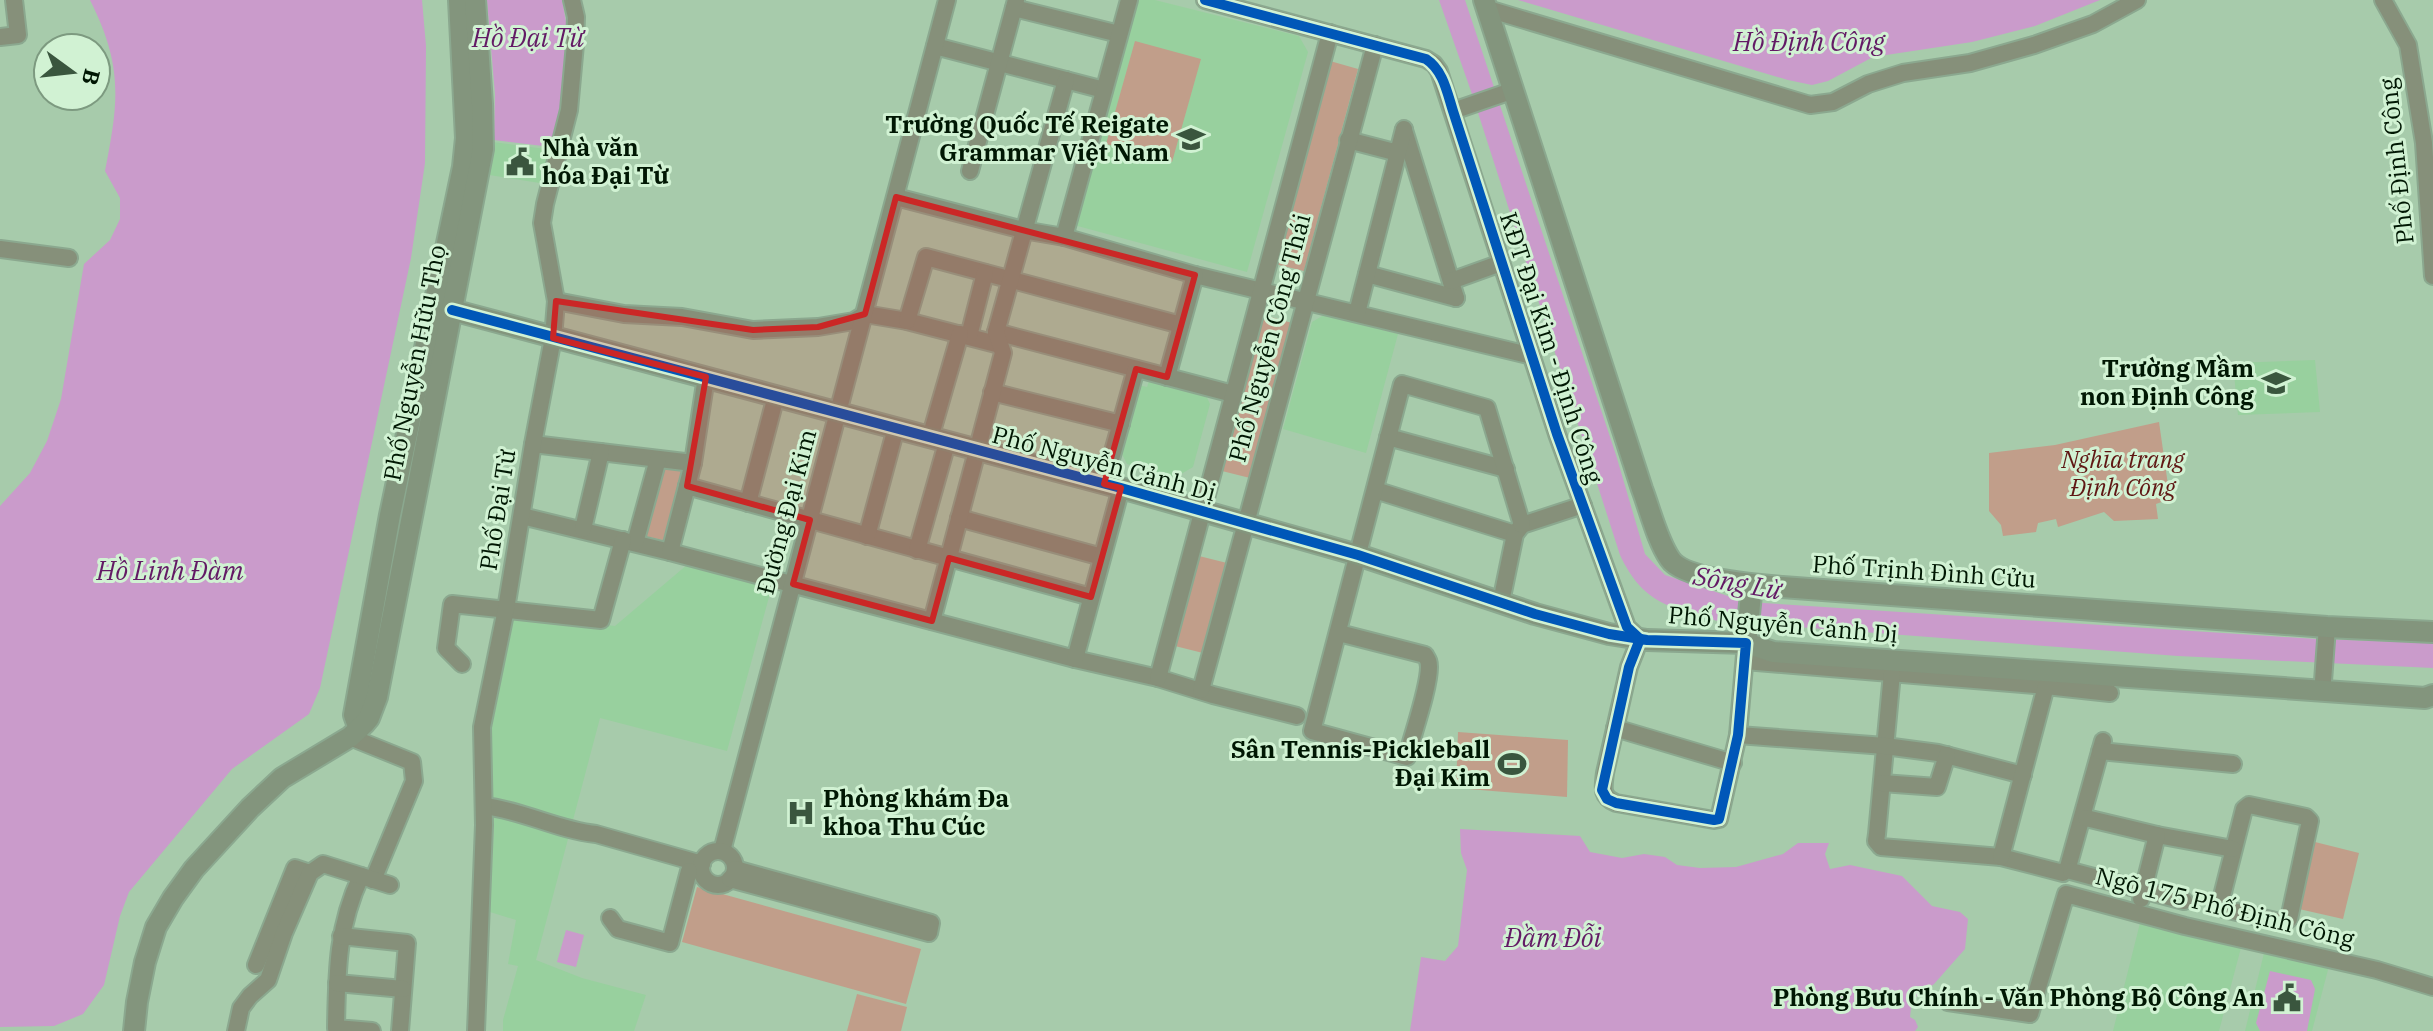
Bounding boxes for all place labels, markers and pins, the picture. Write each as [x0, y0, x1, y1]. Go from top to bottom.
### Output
place label: Trường Quốc Tế Reigate Grammar Việt Nam [885, 108, 1169, 168]
school or university icon: Trường Quốc Tế Reigate Grammar Việt Nam [1176, 124, 1206, 154]
place label: Nhà văn hóa Đại Từ [542, 131, 669, 191]
public building icon: Nhà văn hóa Đại Từ [505, 147, 535, 177]
place label: Trường Mầm non Định Công [2080, 352, 2254, 412]
school or university icon: Trường Mầm non Định Công [2261, 368, 2291, 398]
place label: Sân Tennis-Pickleball Đại Kim [1231, 733, 1490, 793]
sports icon: Sân Tennis-Pickleball Đại Kim [1497, 749, 1527, 779]
place label: Phòng khám Đa khoa Thu Cúc [823, 782, 1010, 842]
hospital icon: Phòng khám Đa khoa Thu Cúc [786, 798, 816, 828]
place label: Phòng Bưu Chính - Văn Phòng Bộ Công An [1773, 981, 2265, 1013]
public building icon: Phòng Bưu Chính - Văn Phòng Bộ Công An [2272, 983, 2302, 1013]

